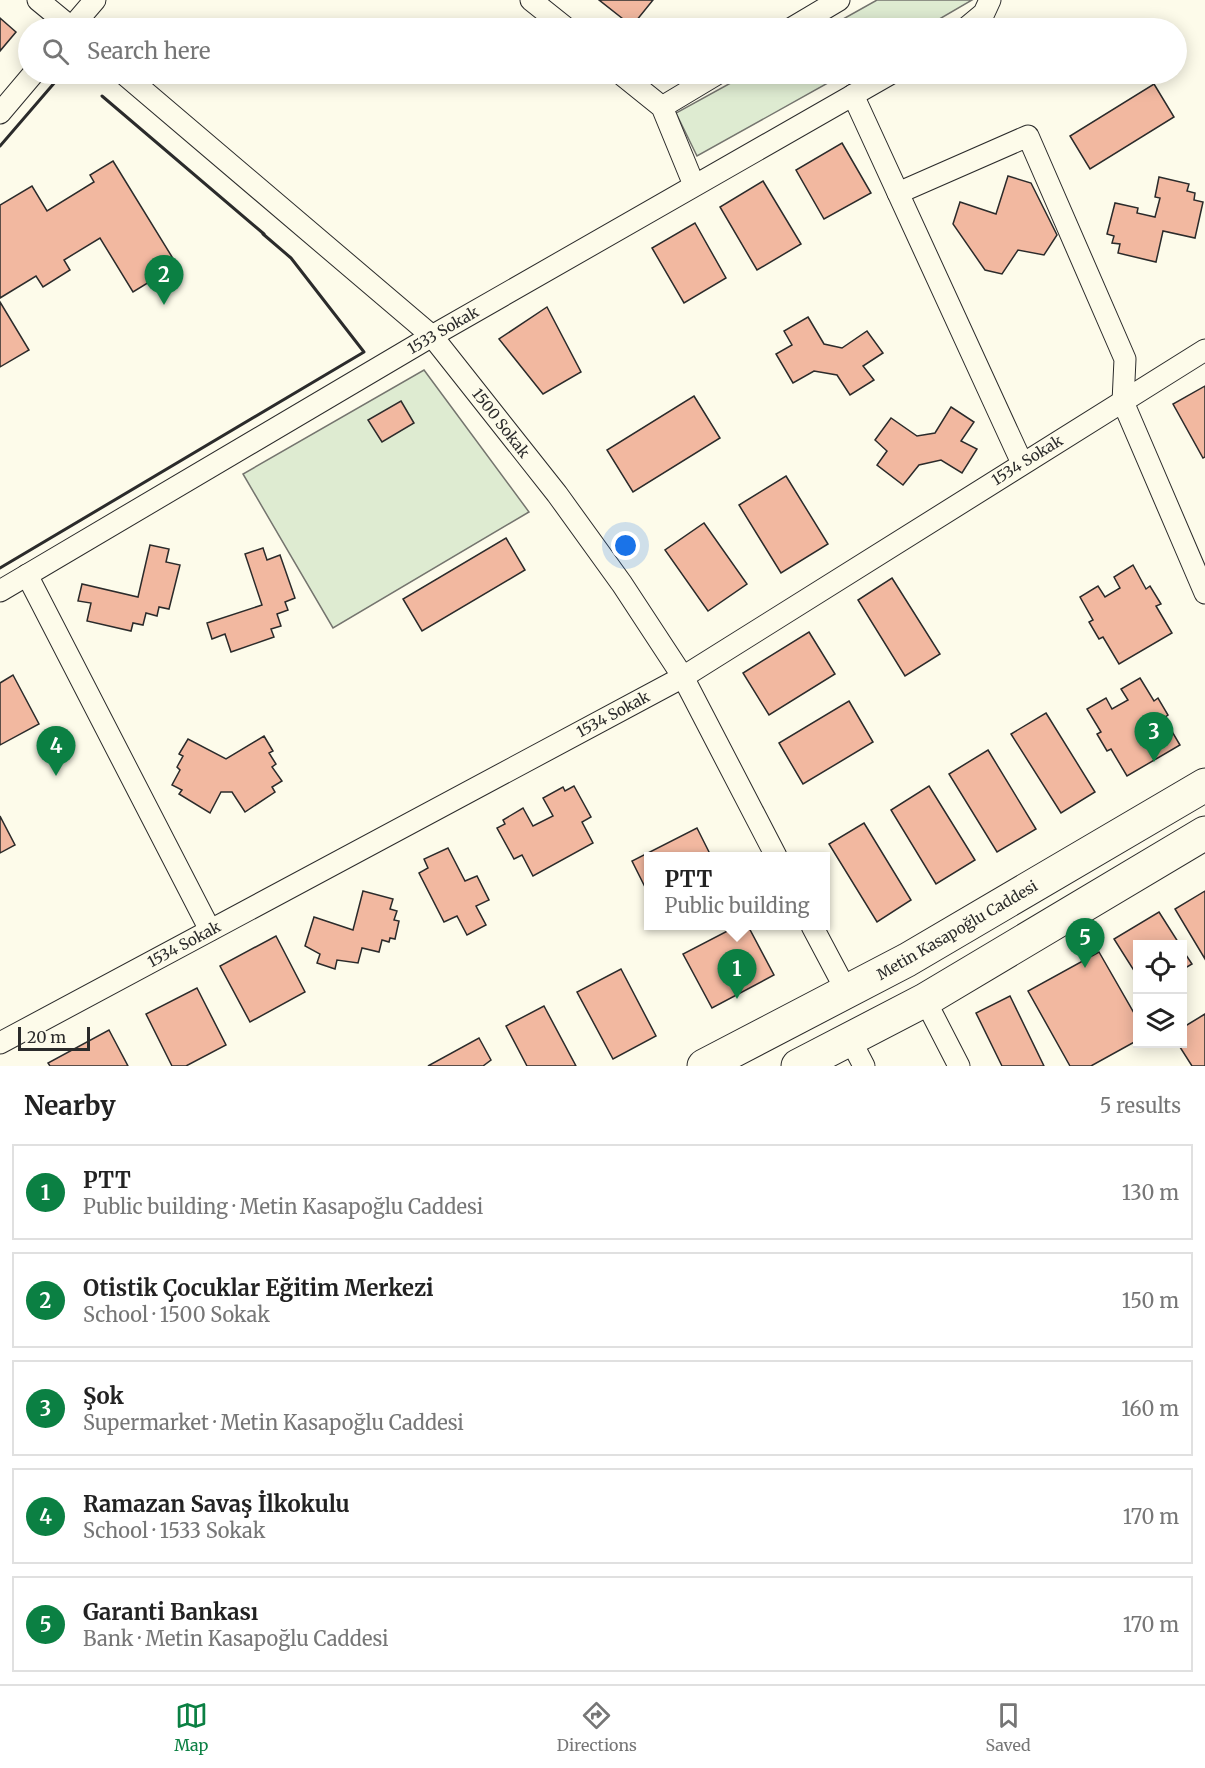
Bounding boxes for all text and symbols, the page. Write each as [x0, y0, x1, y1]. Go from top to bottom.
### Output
search box [18, 18, 1187, 84]
icon: search [39, 35, 72, 68]
text: Search here [87, 37, 210, 65]
pin: 2 [144, 256, 184, 305]
street label: 1533 Sokak [404, 302, 482, 358]
street label: 1500 Sokak [468, 385, 534, 462]
street label: 1534 Sokak [988, 430, 1066, 489]
your location [611, 531, 640, 560]
street label: 1534 Sokak [573, 687, 653, 741]
pin: 3 [1134, 712, 1174, 762]
pin: 4 [36, 726, 76, 776]
popup [644, 852, 830, 930]
text: PTT [664, 865, 712, 893]
street label: Metin Kasapoğlu Caddesi [873, 876, 1041, 984]
text: Public building [664, 893, 810, 918]
street label: 1534 Sokak [144, 917, 224, 971]
pin: 5 [1066, 918, 1104, 968]
map controls [1133, 940, 1187, 1048]
button: locate [1133, 940, 1187, 994]
pin: 1 [718, 950, 756, 999]
button: layers [1133, 994, 1187, 1048]
scale bar [18, 1024, 90, 1052]
text: 20 m [27, 1027, 66, 1047]
text: Nearby [24, 1089, 116, 1122]
text: 5 results [1100, 1093, 1181, 1118]
text: PTT [83, 1166, 131, 1194]
text: 1 [41, 1180, 50, 1205]
text: 130 m [1122, 1180, 1179, 1205]
text: Public building · Metin Kasapoğlu Caddesi [83, 1194, 483, 1219]
text: Otistik Çocuklar Eğitim Merkezi [83, 1274, 434, 1302]
text: 2 [40, 1288, 51, 1313]
text: 150 m [1122, 1288, 1179, 1313]
text: School · 1500 Sokak [83, 1302, 270, 1327]
text: Şok [83, 1382, 124, 1410]
text: 3 [40, 1396, 51, 1421]
text: 160 m [1121, 1396, 1179, 1421]
text: Supermarket · Metin Kasapoğlu Caddesi [83, 1410, 464, 1435]
text: Ramazan Savaş İlkokulu [83, 1490, 350, 1518]
text: 4 [39, 1504, 52, 1529]
text: 170 m [1123, 1504, 1179, 1529]
text: School · 1533 Sokak [83, 1518, 265, 1543]
text: Garanti Bankası [83, 1598, 258, 1626]
text: 5 [40, 1612, 51, 1637]
text: 170 m [1123, 1612, 1179, 1637]
text: Bank · Metin Kasapoğlu Caddesi [83, 1626, 389, 1651]
tab: Map [174, 1699, 208, 1755]
tab: Directions [557, 1699, 637, 1755]
tab: Saved [985, 1699, 1031, 1755]

